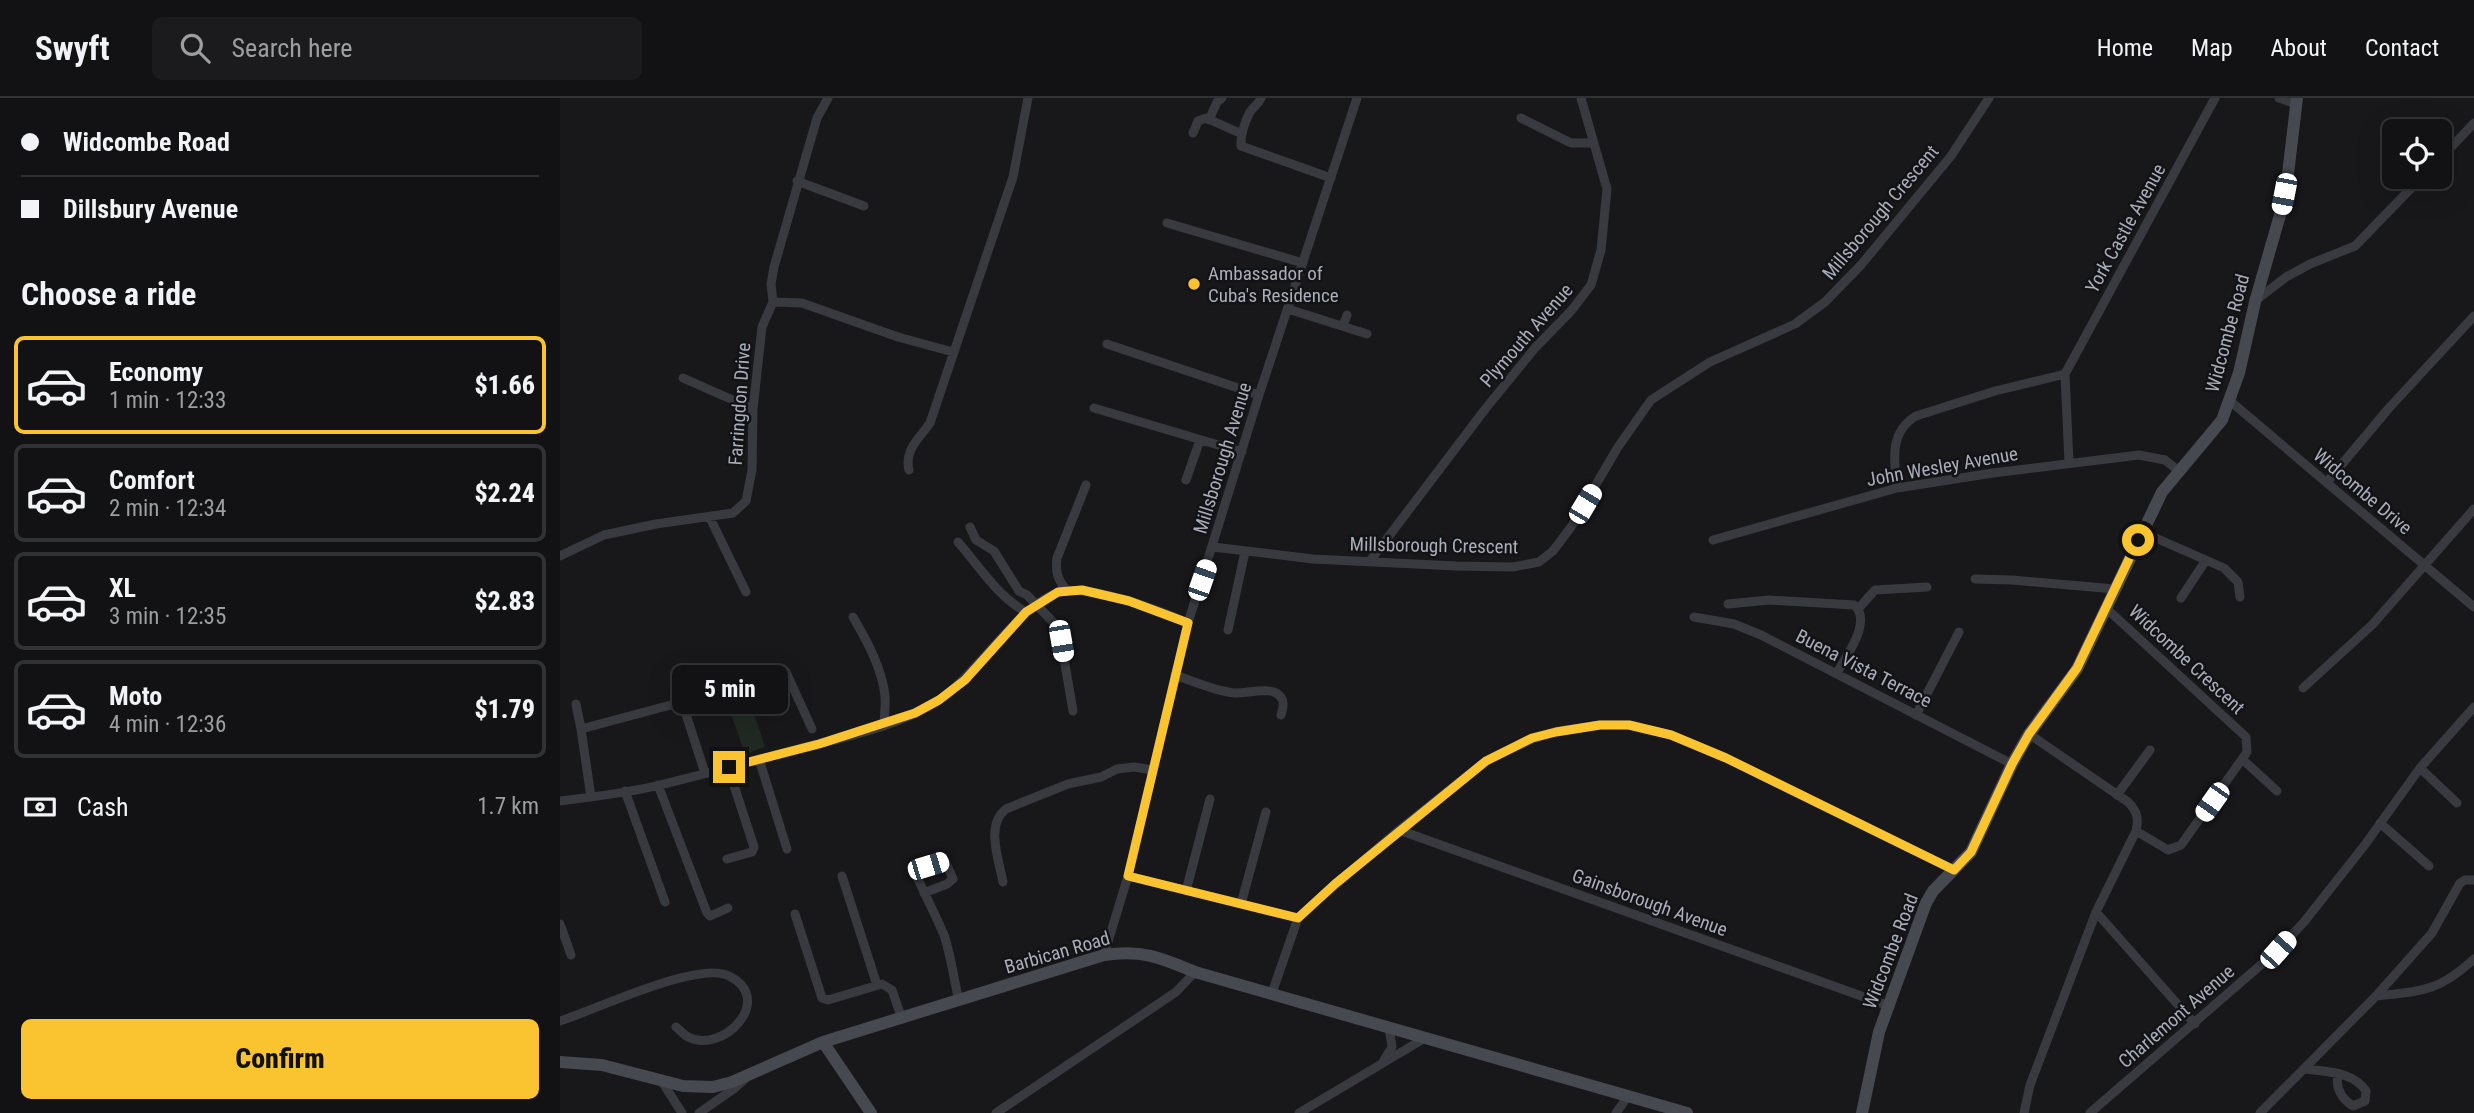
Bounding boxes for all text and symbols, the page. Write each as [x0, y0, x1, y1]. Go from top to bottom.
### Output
search box [152, 17, 642, 80]
text: Swyft [35, 29, 110, 68]
icon: search [176, 29, 214, 67]
text: Search here [232, 33, 353, 63]
text: Home [2097, 34, 2153, 62]
text: Map [2191, 34, 2233, 62]
text: About [2271, 34, 2327, 62]
text: Contact [2365, 34, 2439, 62]
map controls [2382, 119, 2452, 189]
button: locate [2382, 119, 2452, 189]
text: Widcombe Road [63, 127, 230, 157]
street label: Millsborough Crescent [1817, 140, 1943, 284]
street label: York Castle Avenue [2080, 160, 2170, 297]
car [2270, 171, 2299, 217]
text: Dillsbury Avenue [63, 194, 238, 224]
place label: Ambassador of Cuba's Residence [1208, 262, 1339, 307]
street label: Widcombe Road [2201, 271, 2254, 395]
text: Choose a ride [21, 275, 196, 313]
marker: Ambassador of Cuba's Residence [1186, 276, 1202, 292]
street label: Plymouth Avenue [1475, 279, 1578, 392]
street label: Farringdon Drive [724, 342, 755, 466]
icon: car [25, 354, 88, 417]
text: Economy [109, 357, 203, 387]
text: $1.66 [474, 370, 535, 400]
street label: Millsborough Avenue [1189, 380, 1256, 537]
text: 1 min · 12:33 [109, 387, 226, 414]
street label: John Wesley Avenue [1865, 442, 2020, 491]
street label: Widcombe Drive [2309, 444, 2417, 539]
icon: car [25, 462, 88, 525]
text: Comfort [109, 465, 195, 495]
text: $2.24 [474, 478, 535, 508]
car [1566, 481, 1605, 527]
text: 2 min · 12:34 [109, 495, 226, 522]
route start [2122, 524, 2154, 556]
street label: Millsborough Crescent [1349, 533, 1519, 558]
car [1186, 557, 1219, 603]
icon: car [25, 570, 88, 633]
text: XL [109, 573, 136, 603]
text: $2.83 [474, 586, 535, 616]
street label: Widcombe Crescent [2124, 600, 2249, 719]
text: 3 min · 12:35 [109, 603, 226, 630]
car [1048, 618, 1075, 664]
street label: Buena Vista Terrace [1792, 624, 1936, 713]
callout: 5 min [671, 666, 787, 714]
text: 5 min [704, 676, 756, 703]
icon: car [25, 678, 88, 741]
text: Moto [109, 681, 162, 711]
text: $1.79 [474, 694, 535, 724]
text: 4 min · 12:36 [109, 711, 226, 738]
route end [713, 751, 745, 783]
car [2192, 779, 2233, 825]
icon: cash [21, 788, 59, 826]
text: Cash [77, 792, 129, 822]
text: 1.7 km [477, 793, 539, 820]
car [905, 850, 952, 882]
street label: Gainsborough Avenue [1569, 864, 1731, 941]
street label: Widcombe Road [1858, 890, 1923, 1012]
street label: Barbican Road [1002, 926, 1113, 979]
car [2257, 927, 2300, 973]
street label: Charlemont Avenue [2114, 960, 2239, 1073]
button: Confirm [21, 1019, 539, 1099]

